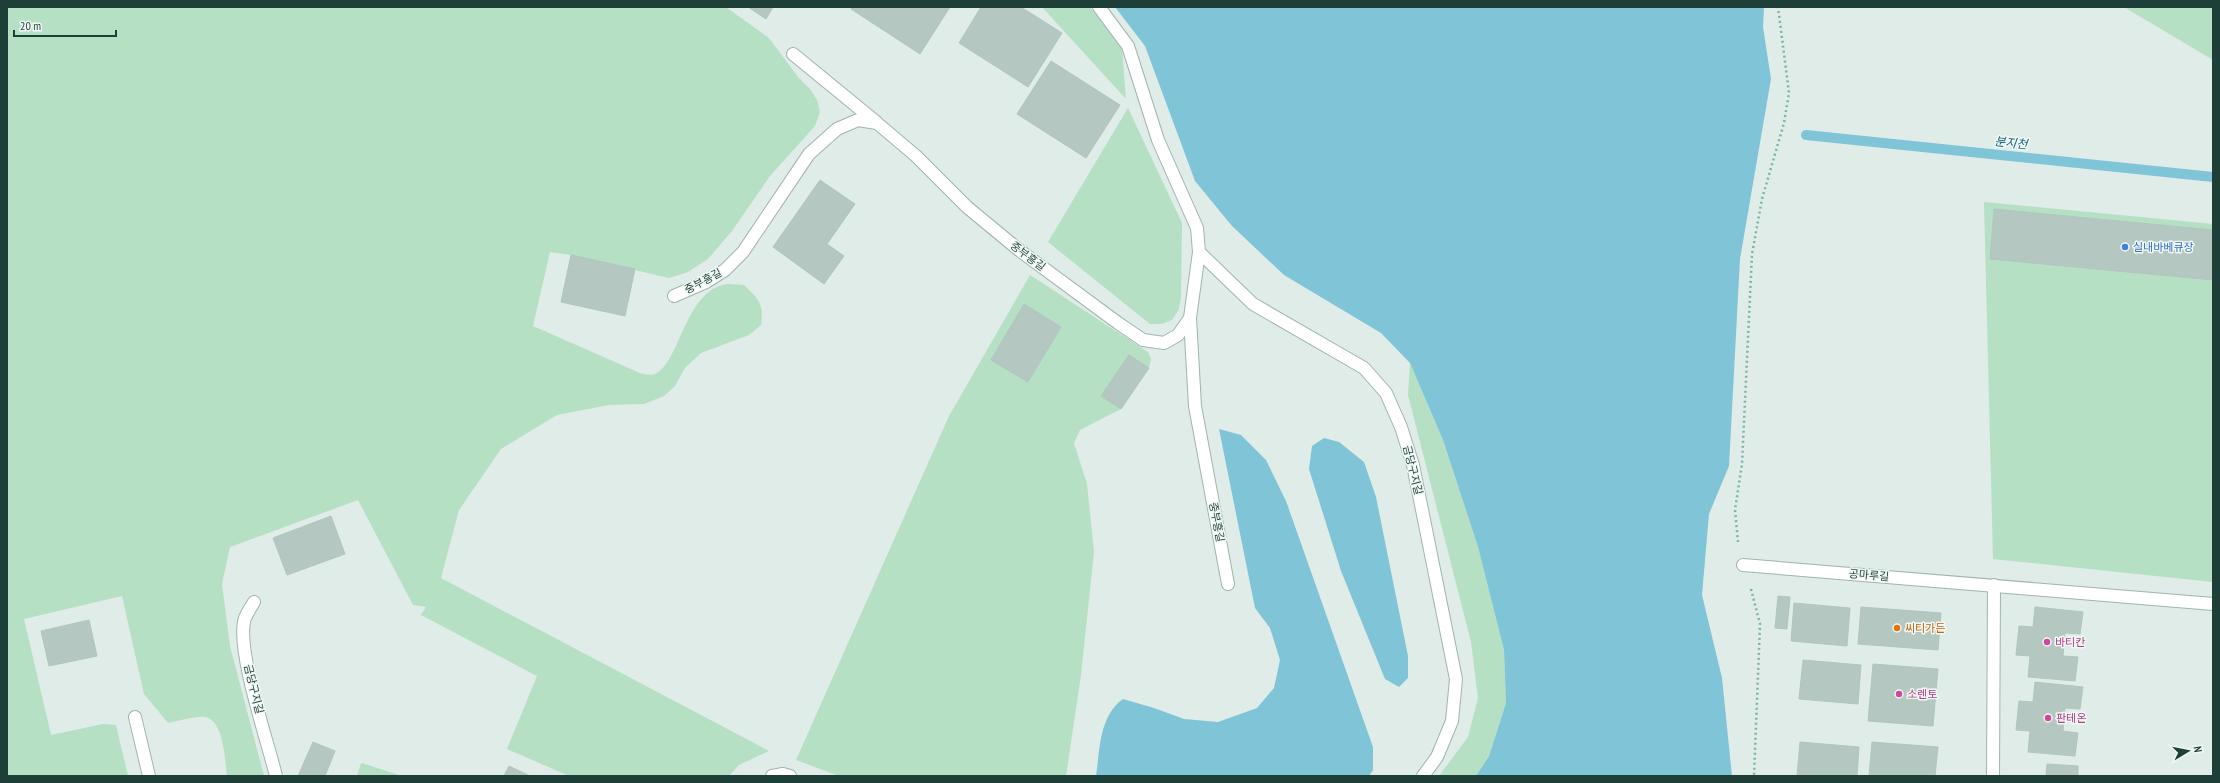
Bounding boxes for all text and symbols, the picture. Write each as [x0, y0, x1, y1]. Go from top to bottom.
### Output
scale bar [14, 12, 116, 38]
text: 20 m [20, 18, 41, 33]
water label: 분지천 [1994, 133, 2030, 152]
street label: 중부흥길 [1008, 238, 1048, 274]
place label: 실내바베큐장 [2133, 240, 2194, 254]
marker: 실내바베큐장 [2120, 242, 2130, 252]
street label: 중부흥길 [682, 265, 724, 297]
street label: 금당구지길 [1400, 444, 1426, 496]
street label: 중부흥길 [1206, 501, 1228, 543]
street label: 공마루길 [1848, 566, 1890, 584]
place label: 씨티가든 [1905, 621, 1945, 635]
marker: 씨티가든 [1892, 623, 1902, 633]
place label: 바티칸 [2055, 635, 2085, 649]
marker: 바티칸 [2042, 637, 2052, 647]
street label: 금당구지길 [241, 663, 267, 715]
place label: 소렌토 [1907, 687, 1937, 701]
marker: 소렌토 [1894, 689, 1904, 699]
place label: 판테온 [2056, 711, 2086, 725]
marker: 판테온 [2043, 713, 2053, 723]
north arrow [2168, 731, 2208, 771]
text: N [2190, 745, 2205, 753]

